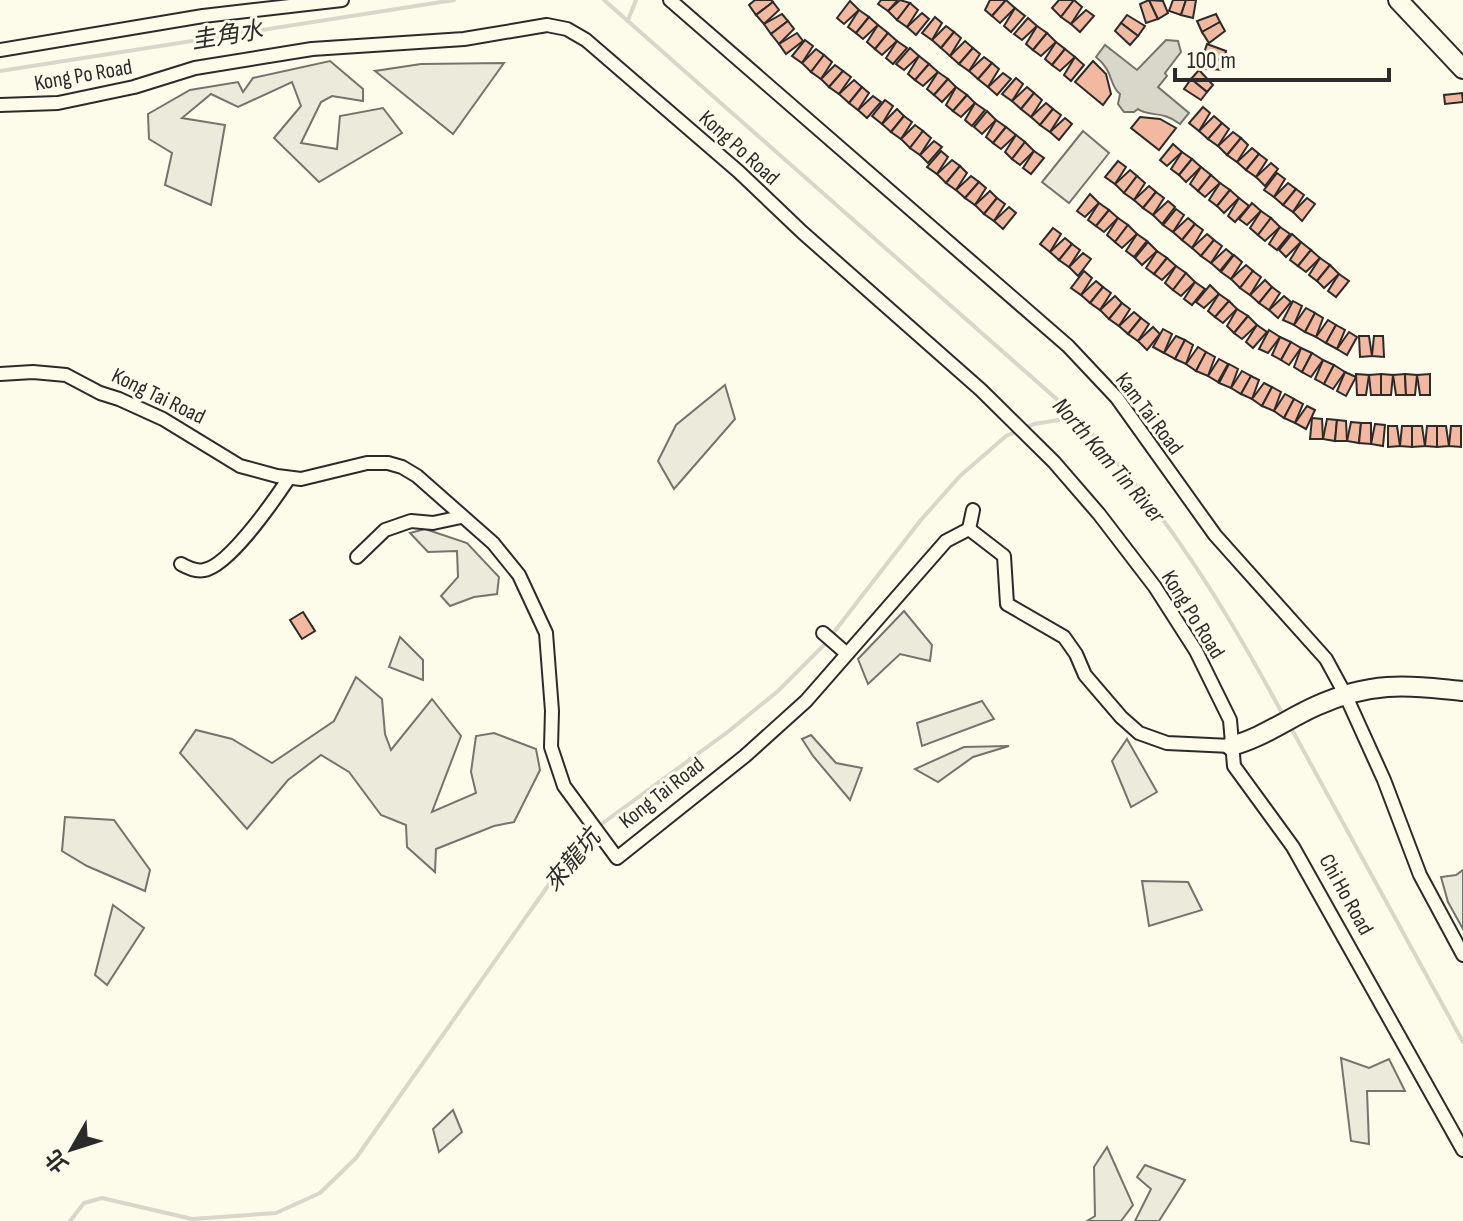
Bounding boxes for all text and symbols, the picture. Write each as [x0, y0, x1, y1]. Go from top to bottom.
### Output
water label: 圭角水 [189, 15, 266, 55]
scale bar [1175, 32, 1389, 82]
text: 100 m [1187, 46, 1236, 75]
street label: Kong Po Road [32, 54, 134, 97]
street label: Kong Po Road [693, 105, 785, 191]
street label: Kong Tai Road [107, 362, 209, 431]
street label: Kam Tai Road [1109, 367, 1189, 460]
water label: North Kam Tin River [1046, 392, 1172, 530]
street label: Kong Po Road [1155, 566, 1230, 664]
street label: Kong Tai Road [614, 752, 710, 835]
water label: 來龍坑 [538, 821, 609, 897]
street label: Chi Ho Road [1313, 850, 1379, 940]
north arrow [32, 1109, 112, 1189]
text: 北 [40, 1144, 75, 1178]

